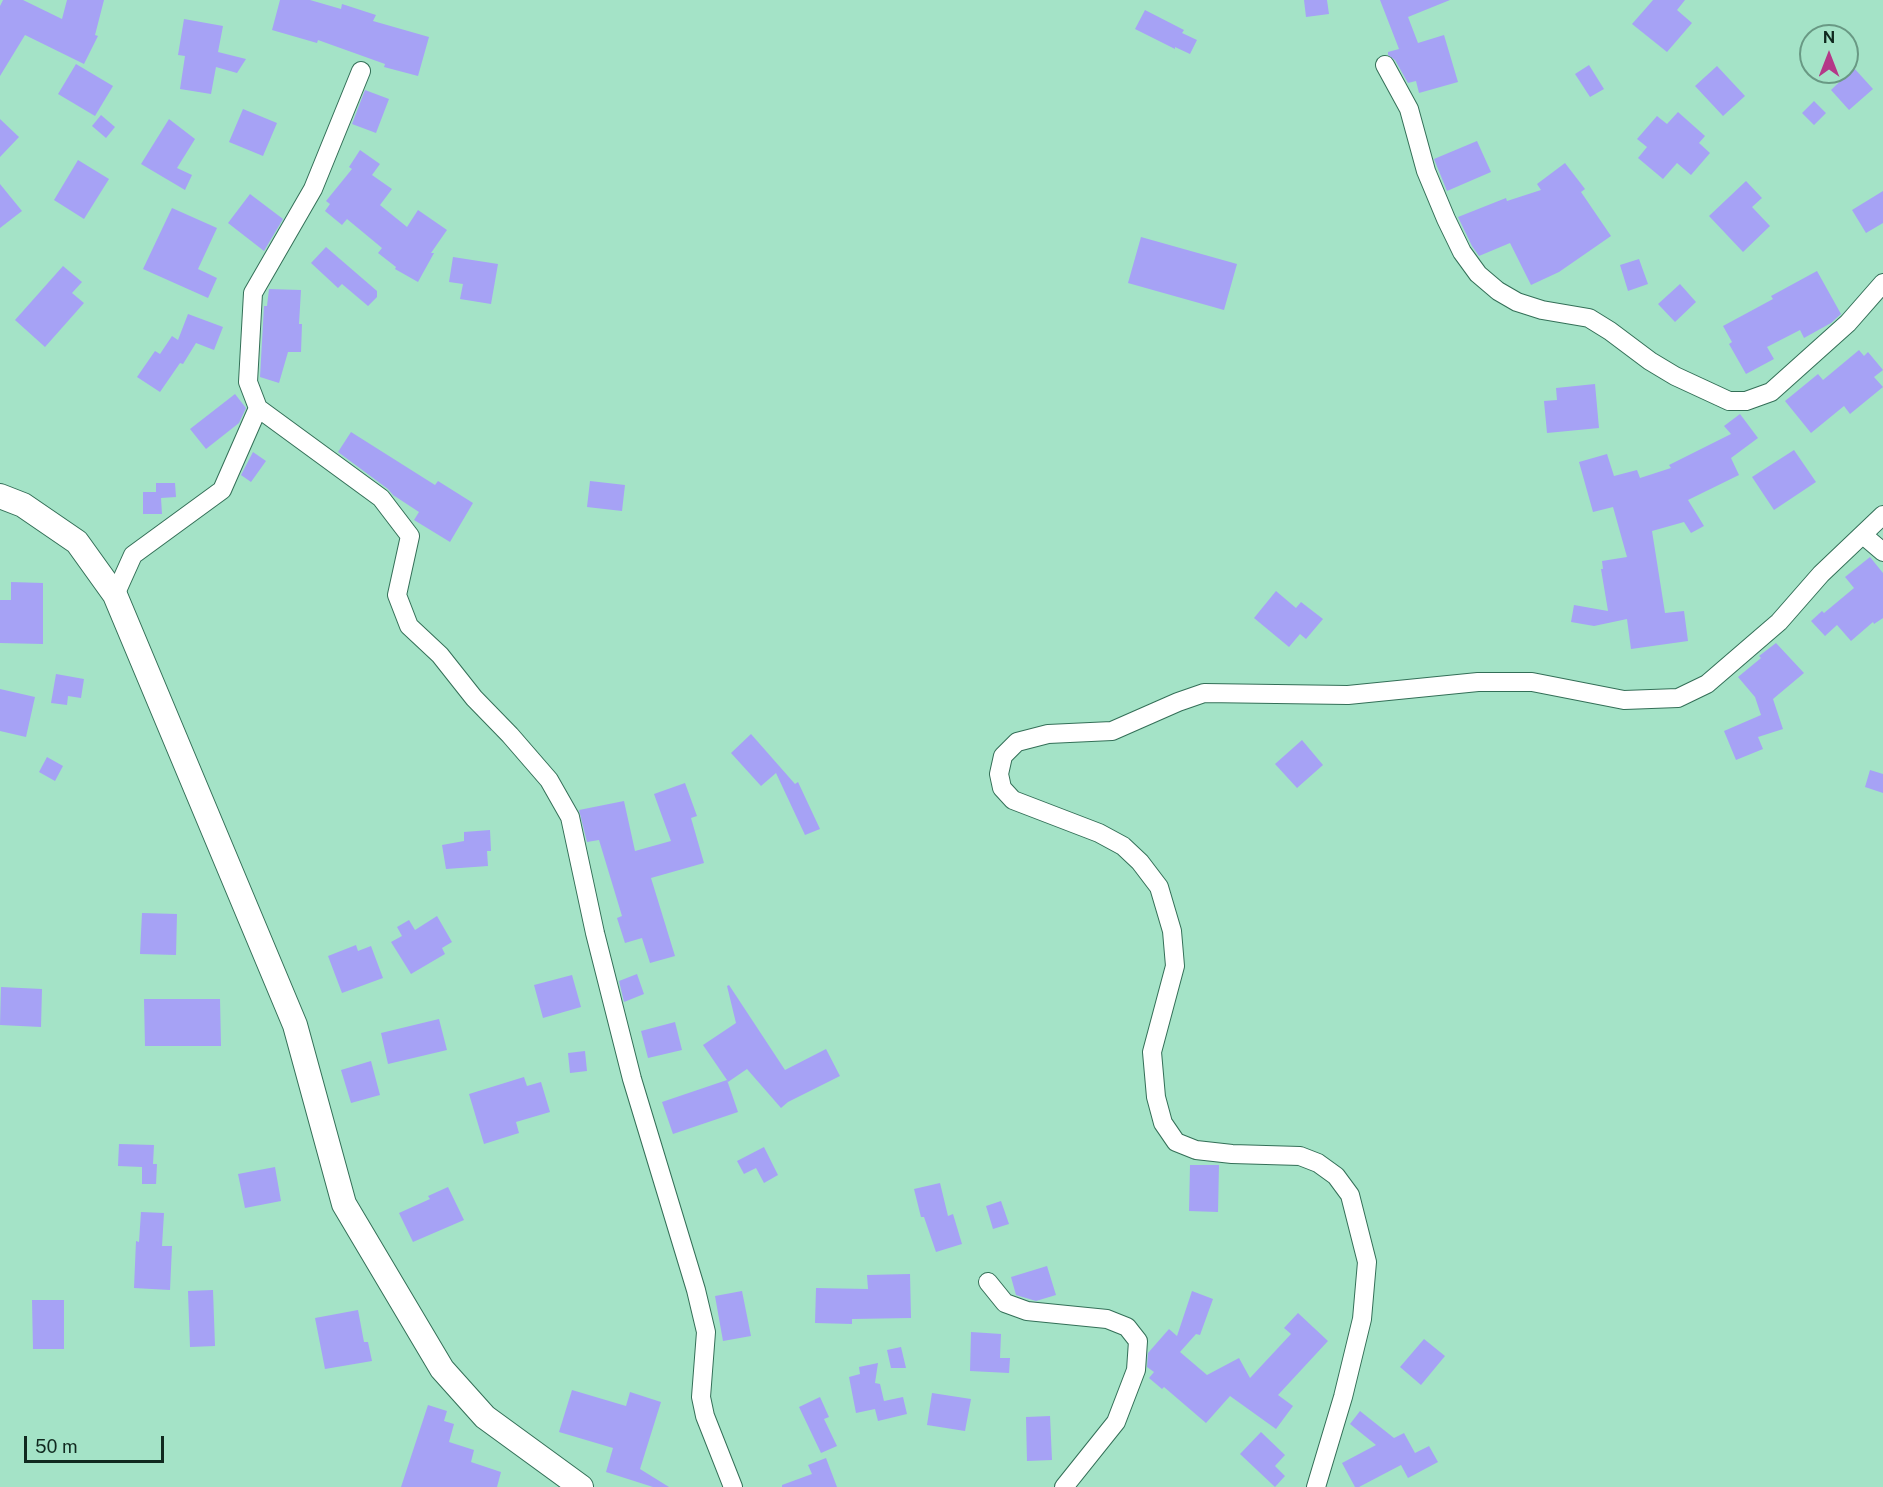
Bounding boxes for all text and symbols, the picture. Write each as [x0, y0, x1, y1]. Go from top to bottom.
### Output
north arrow [1799, 24, 1859, 84]
text: N [1823, 28, 1835, 47]
scale bar [27, 1424, 166, 1462]
text: 50 m [35, 1436, 78, 1457]

